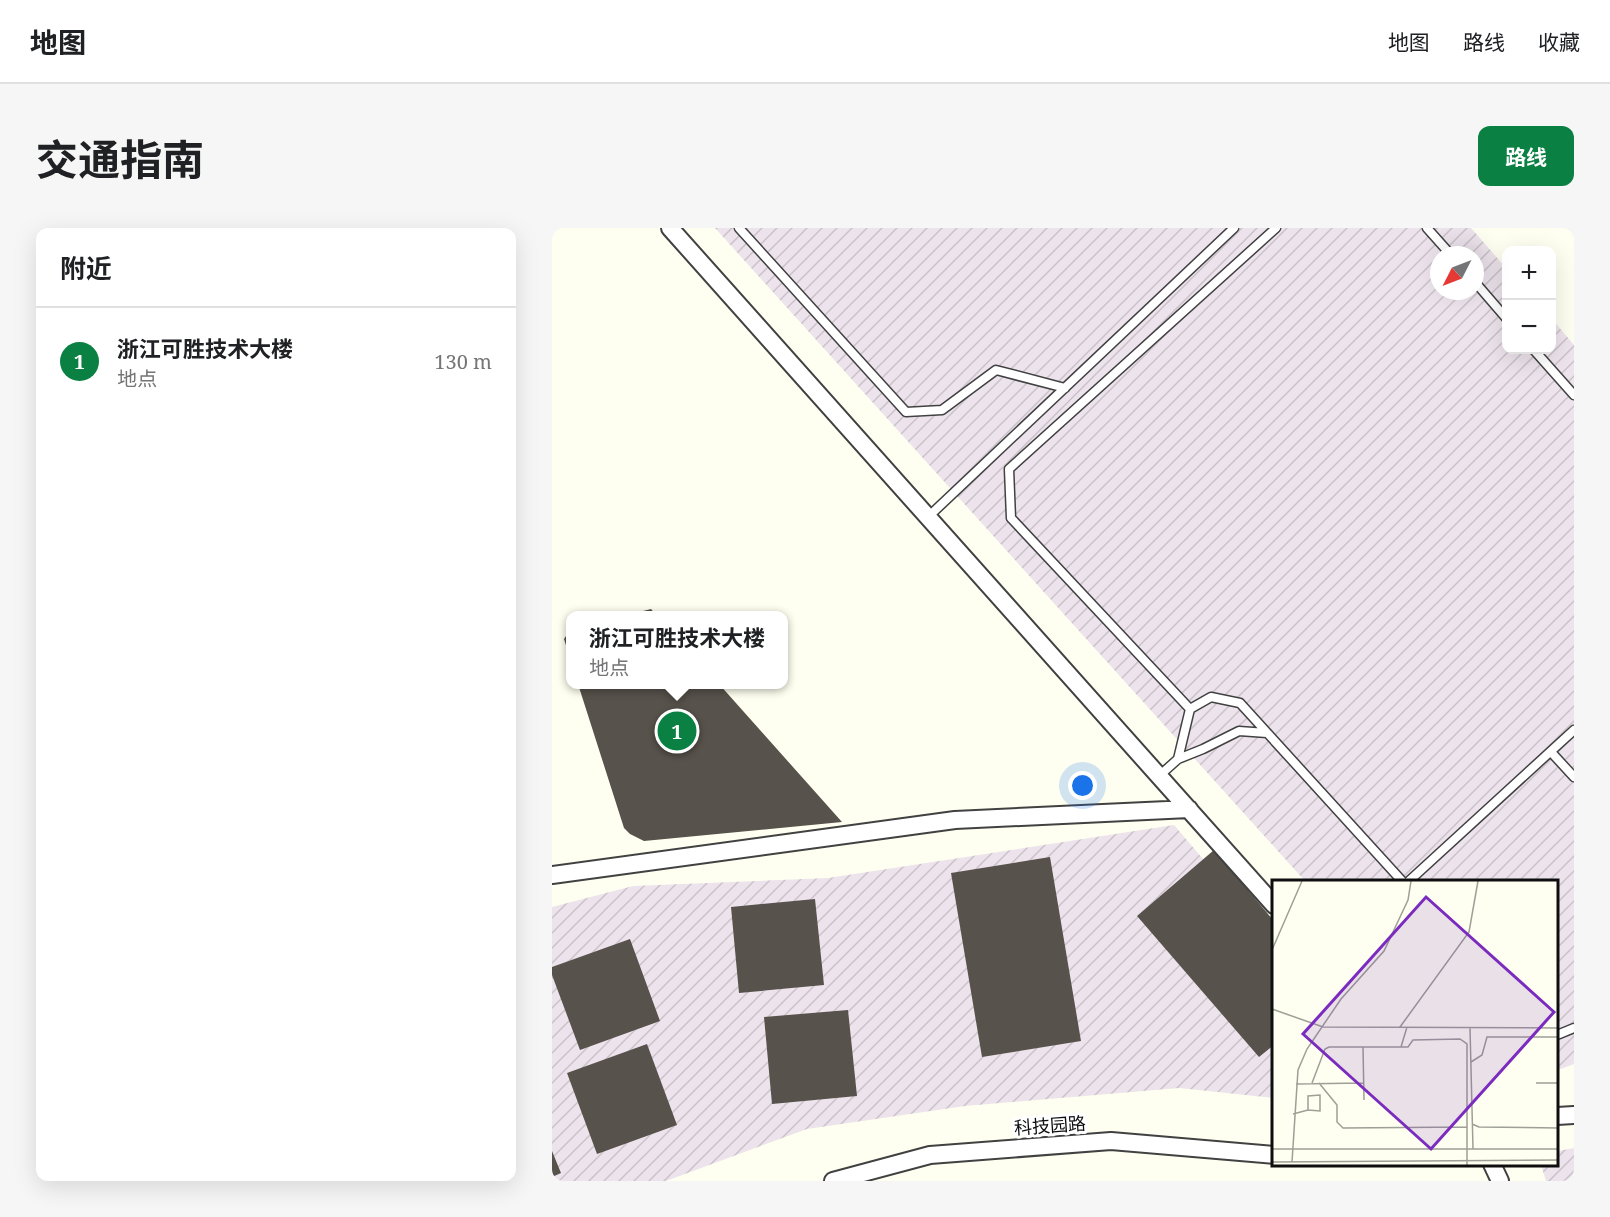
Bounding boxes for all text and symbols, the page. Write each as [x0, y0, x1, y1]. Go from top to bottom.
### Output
text: 地图 [30, 23, 86, 61]
text: 地图 [1388, 28, 1430, 56]
text: 路线 [1463, 28, 1505, 56]
text: 收藏 [1538, 28, 1580, 56]
button: 路线 [1478, 126, 1574, 186]
text: 交通指南 [36, 130, 204, 187]
north arrow [1430, 246, 1484, 300]
map controls [1502, 246, 1556, 354]
button: + [1502, 246, 1556, 300]
text: 附近 [60, 250, 112, 286]
button: − [1502, 300, 1556, 354]
text: 浙江可胜技术大楼 [117, 333, 293, 363]
text: 1 [74, 348, 85, 375]
text: 130 m [434, 348, 492, 375]
text: 地点 [117, 365, 157, 392]
popup [566, 611, 788, 689]
text: 浙江可胜技术大楼 [589, 622, 765, 652]
text: 地点 [589, 654, 629, 681]
pin: 1 [658, 708, 696, 754]
your location [1068, 771, 1097, 800]
inset map [1272, 880, 1559, 1166]
street label: 科技园路 [1013, 1111, 1087, 1139]

